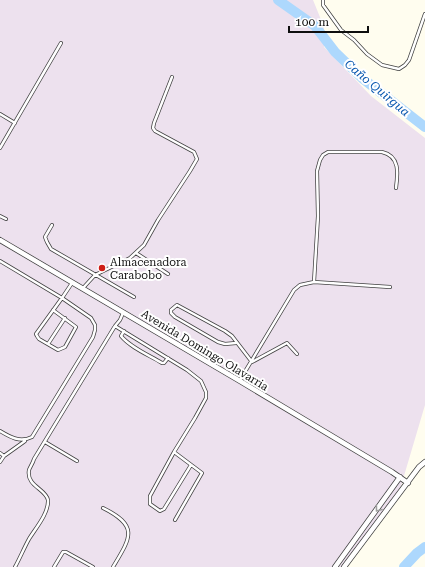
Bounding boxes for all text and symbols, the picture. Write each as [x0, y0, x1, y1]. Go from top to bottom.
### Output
scale bar [289, 8, 368, 34]
text: 100 m [295, 15, 329, 29]
water label: Caño Quirgua [342, 57, 412, 119]
place label: Almacenadora Carabobo [110, 256, 186, 282]
marker: Almacenadora Carabobo [97, 263, 107, 273]
street label: Avenida Domingo Olavarria [139, 307, 271, 394]
one-way arrow [375, 505, 382, 512]

